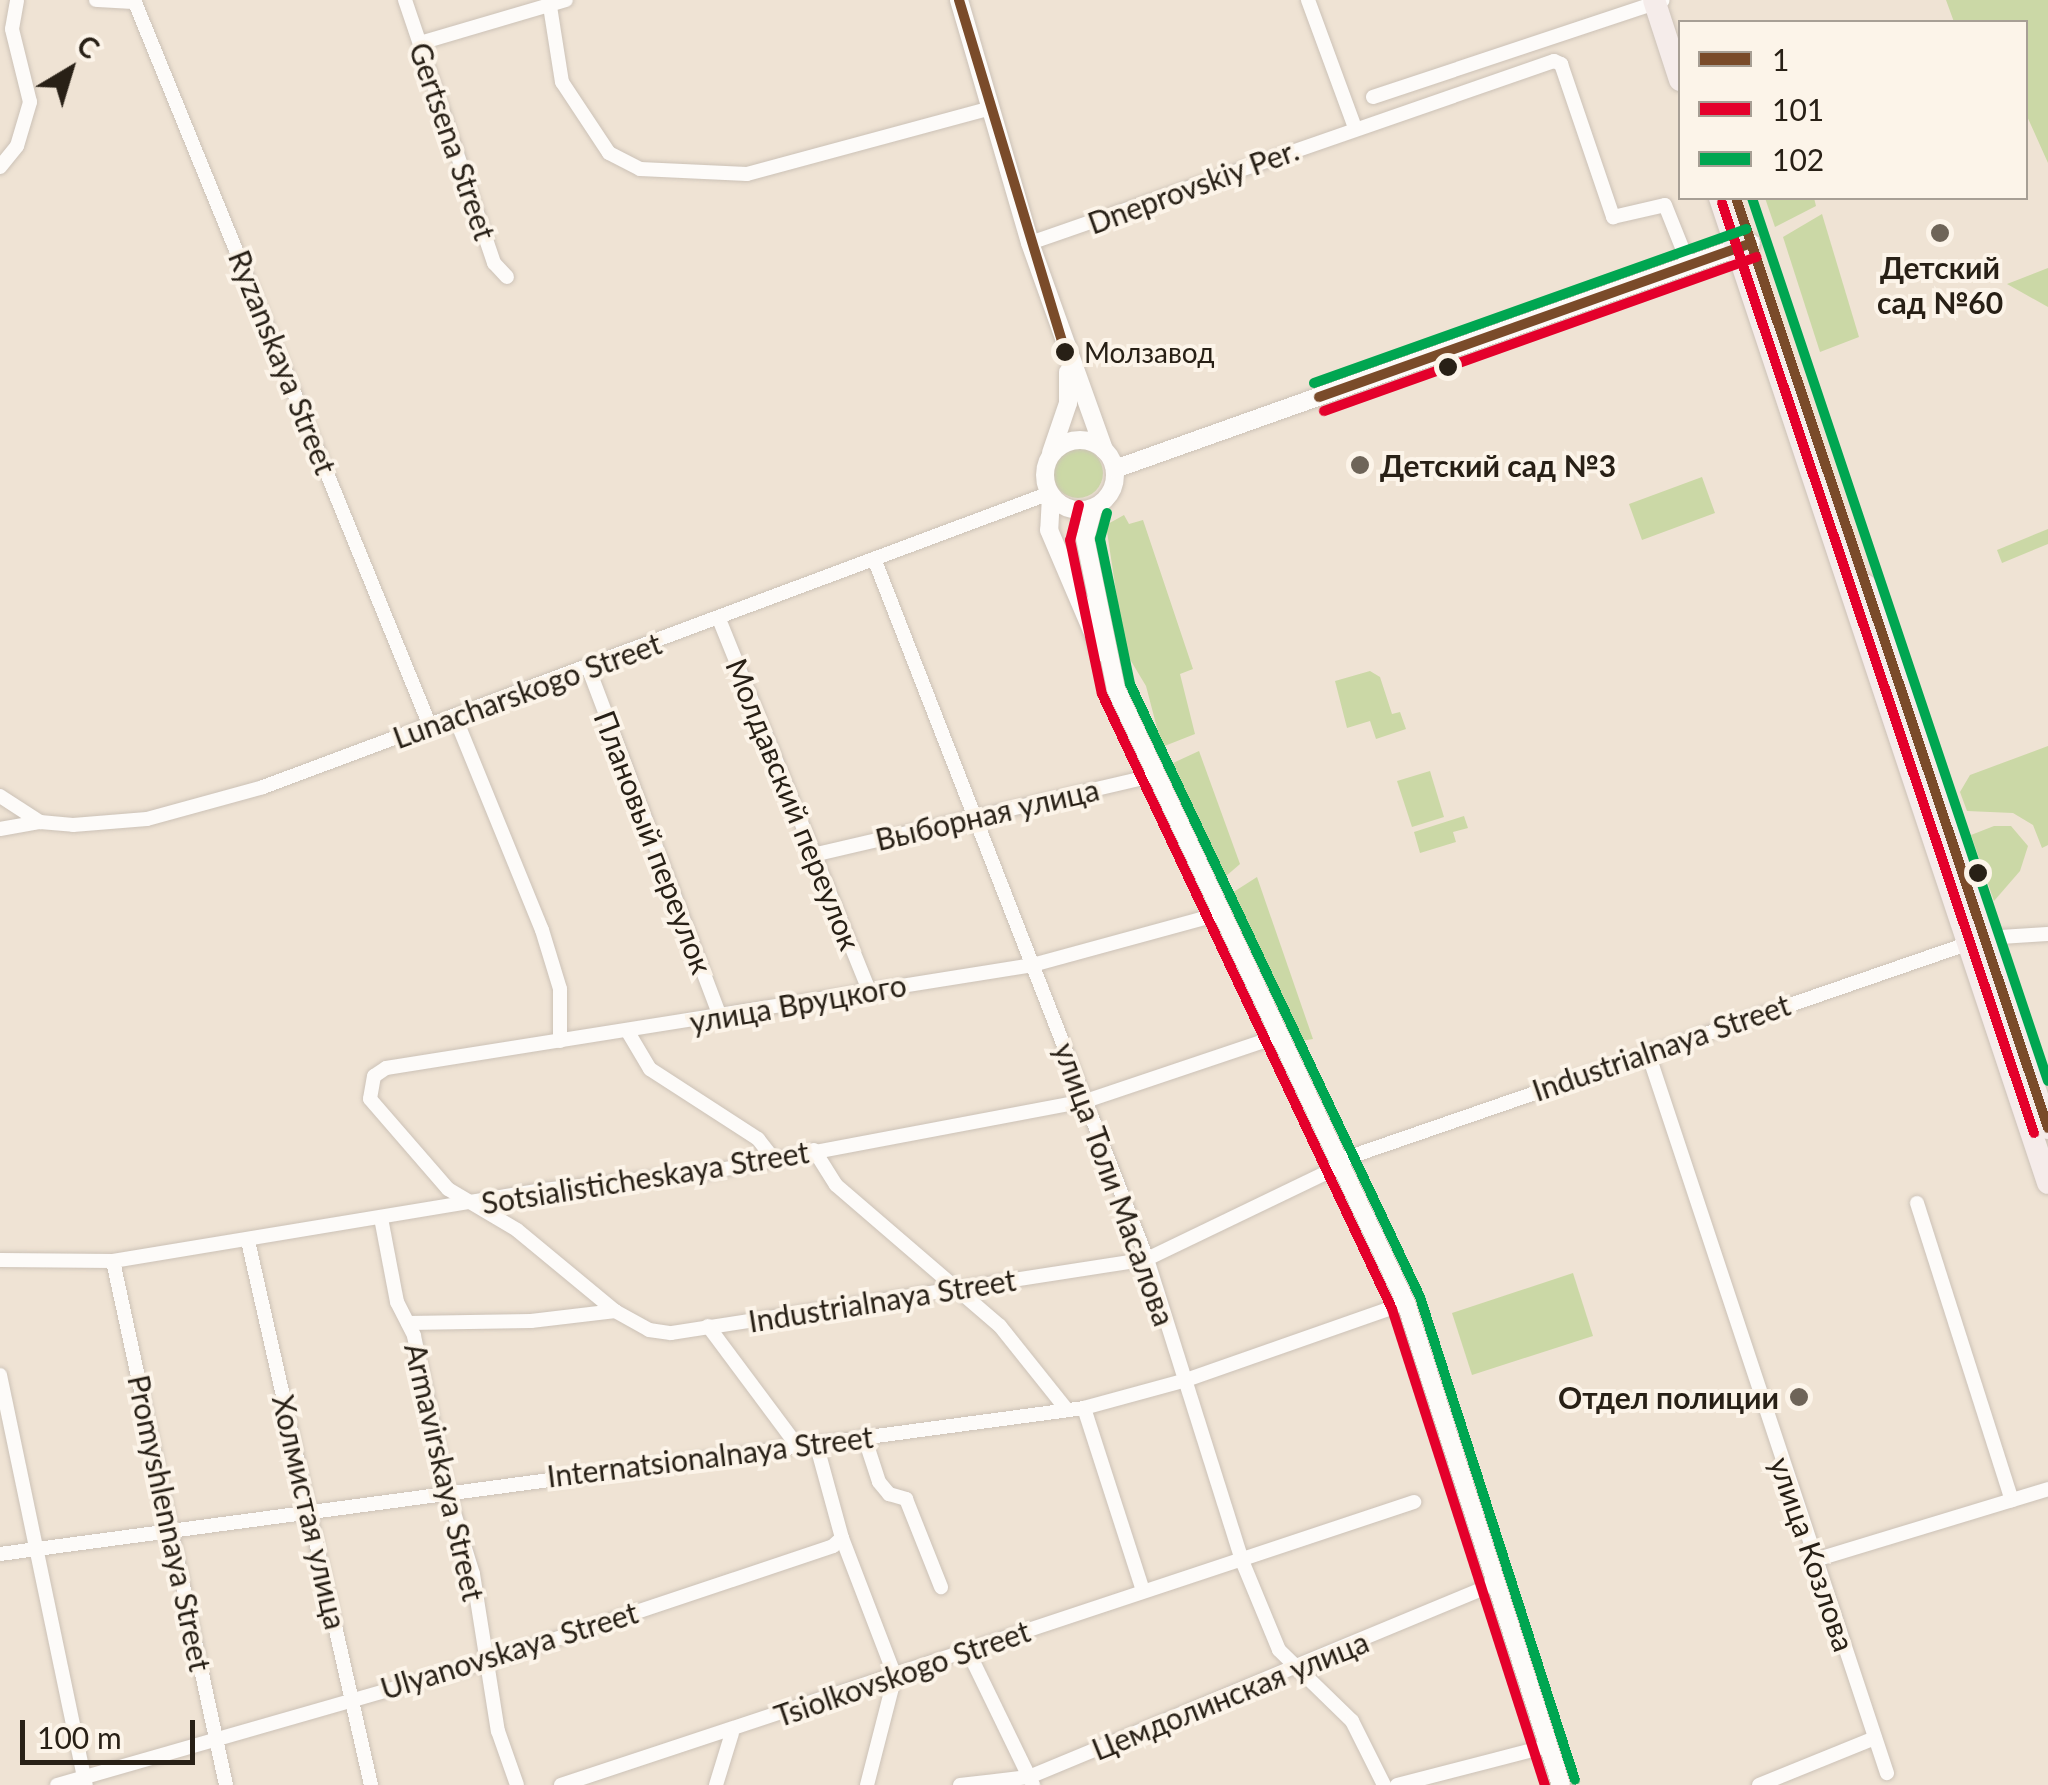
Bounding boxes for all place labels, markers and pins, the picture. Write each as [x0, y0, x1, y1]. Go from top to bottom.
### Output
marker: Детский сад №60 [1929, 222, 1951, 244]
place label: Детский сад №60 [1877, 249, 2003, 320]
place label: Молзавод [1084, 335, 1214, 369]
marker: Молзавод [1055, 342, 1075, 362]
unlabelled marker [1438, 357, 1458, 377]
place label: Детский сад №3 [1380, 447, 1616, 483]
marker: Детский сад №3 [1349, 454, 1371, 476]
unlabelled marker [1968, 863, 1988, 883]
place label: Отдел полиции [1558, 1379, 1779, 1415]
marker: Отдел полиции [1788, 1386, 1810, 1408]

